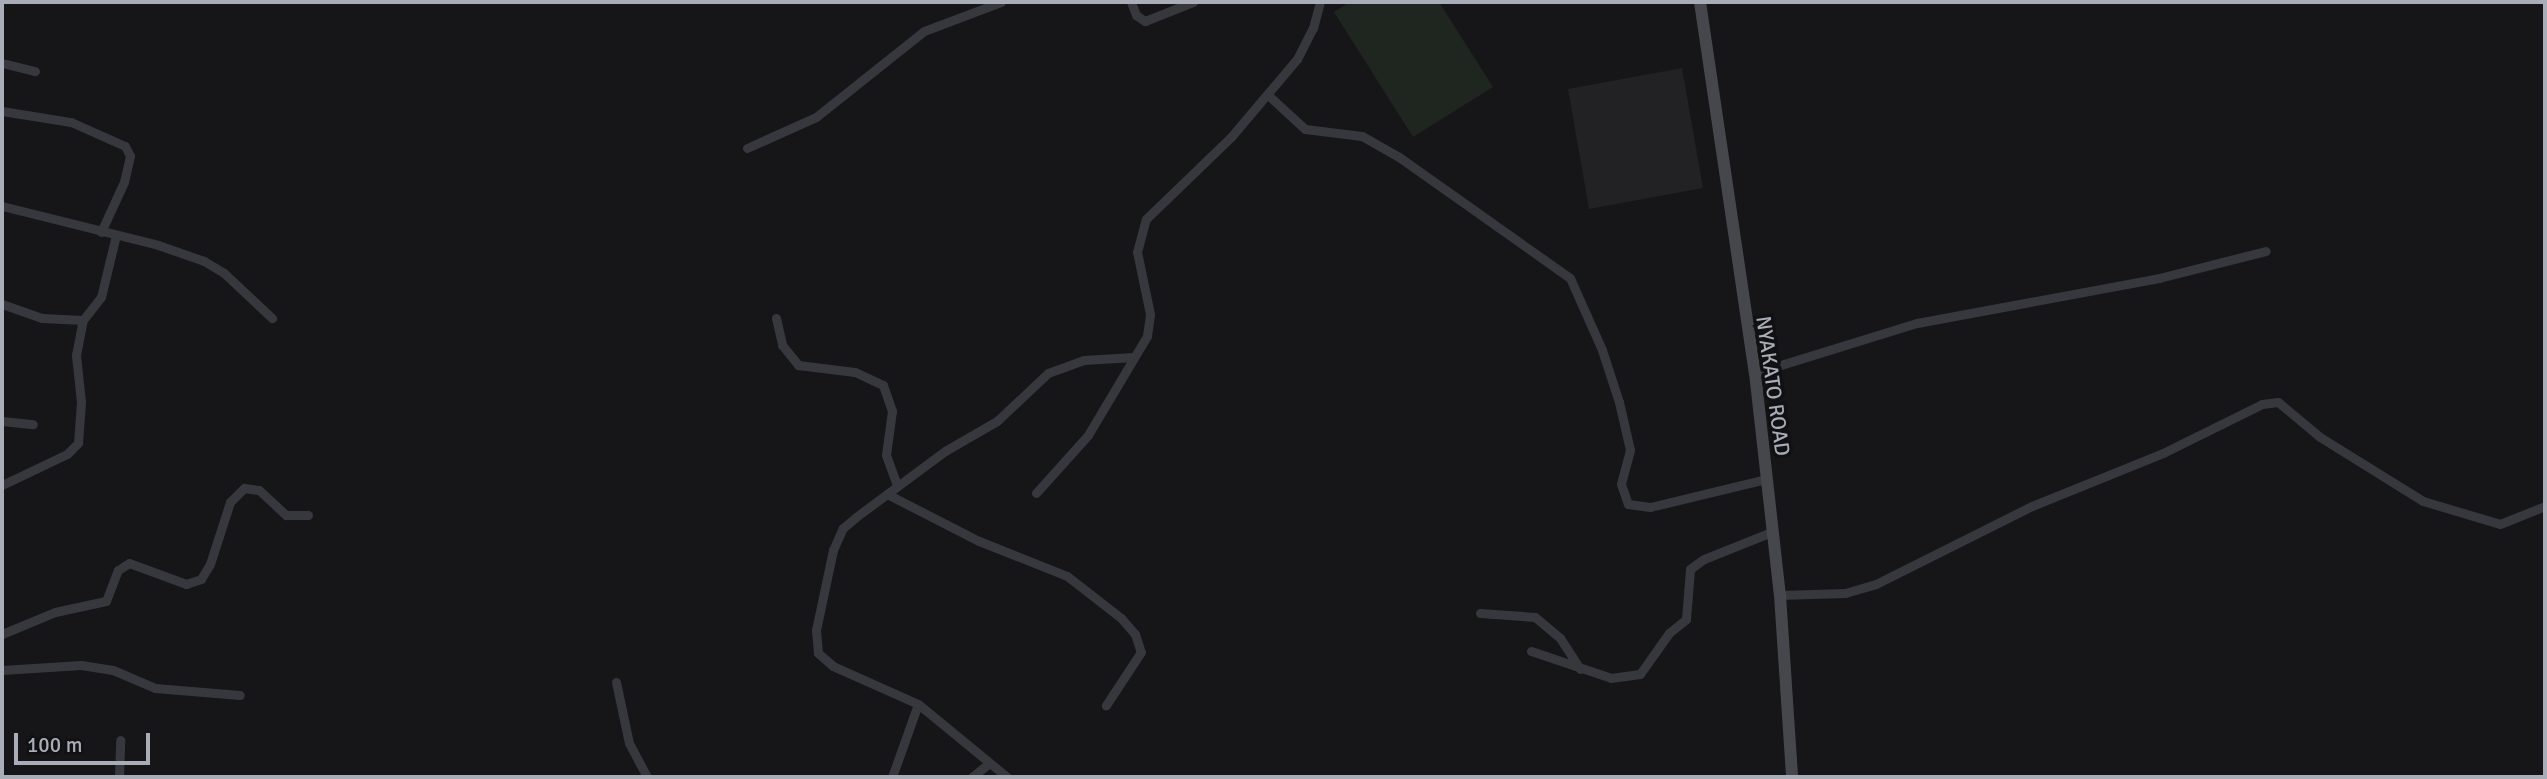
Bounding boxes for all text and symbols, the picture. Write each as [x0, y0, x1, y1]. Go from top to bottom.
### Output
street label: NYAKATO ROAD [1751, 314, 1795, 458]
scale bar [18, 720, 154, 764]
text: 100 m [27, 732, 82, 758]

